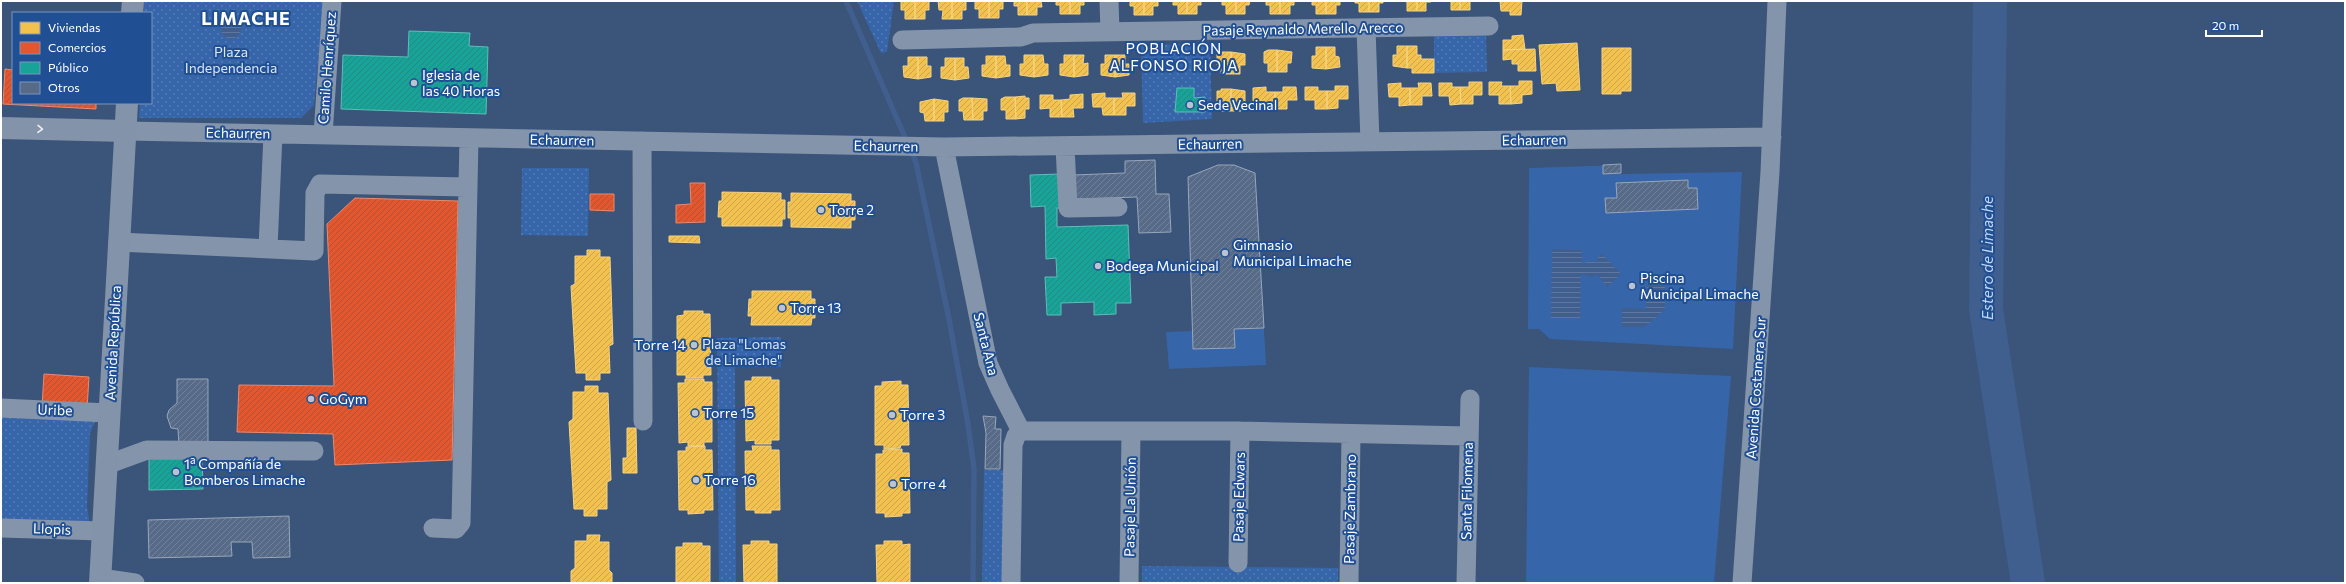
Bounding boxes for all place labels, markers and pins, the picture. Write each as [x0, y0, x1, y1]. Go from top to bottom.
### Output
place label: Iglesia de las 40 Horas [422, 66, 500, 99]
marker: Iglesia de las 40 Horas [409, 78, 419, 88]
place label: Sede Vecinal [1198, 96, 1277, 113]
marker: Sede Vecinal [1185, 100, 1195, 110]
place label: Torre 2 [829, 201, 874, 218]
marker: Torre 2 [816, 205, 826, 215]
place label: Gimnasio Municipal Limache [1233, 236, 1352, 269]
marker: Gimnasio Municipal Limache [1220, 248, 1230, 258]
place label: Bodega Municipal [1106, 257, 1219, 274]
marker: Bodega Municipal [1093, 261, 1103, 271]
place label: Piscina Municipal Limache [1640, 269, 1759, 302]
marker: Piscina Municipal Limache [1627, 281, 1637, 291]
place label: Torre 13 [790, 299, 841, 316]
marker: Torre 13 [777, 303, 787, 313]
place label: Torre 14 [634, 336, 687, 353]
marker: Torre 14 [689, 340, 699, 350]
place label: GoGym [319, 390, 367, 407]
marker: GoGym [306, 394, 316, 404]
place label: Torre 15 [703, 404, 754, 421]
place label: Torre 3 [900, 406, 945, 423]
marker: Torre 15 [690, 408, 700, 418]
marker: Torre 3 [887, 410, 897, 420]
place label: 1ª Compañía de Bomberos Limache [184, 455, 305, 488]
marker: 1ª Compañía de Bomberos Limache [171, 467, 181, 477]
place label: Torre 16 [704, 471, 756, 488]
marker: Torre 16 [691, 475, 701, 485]
place label: Torre 4 [901, 475, 947, 492]
marker: Torre 4 [888, 479, 898, 489]

